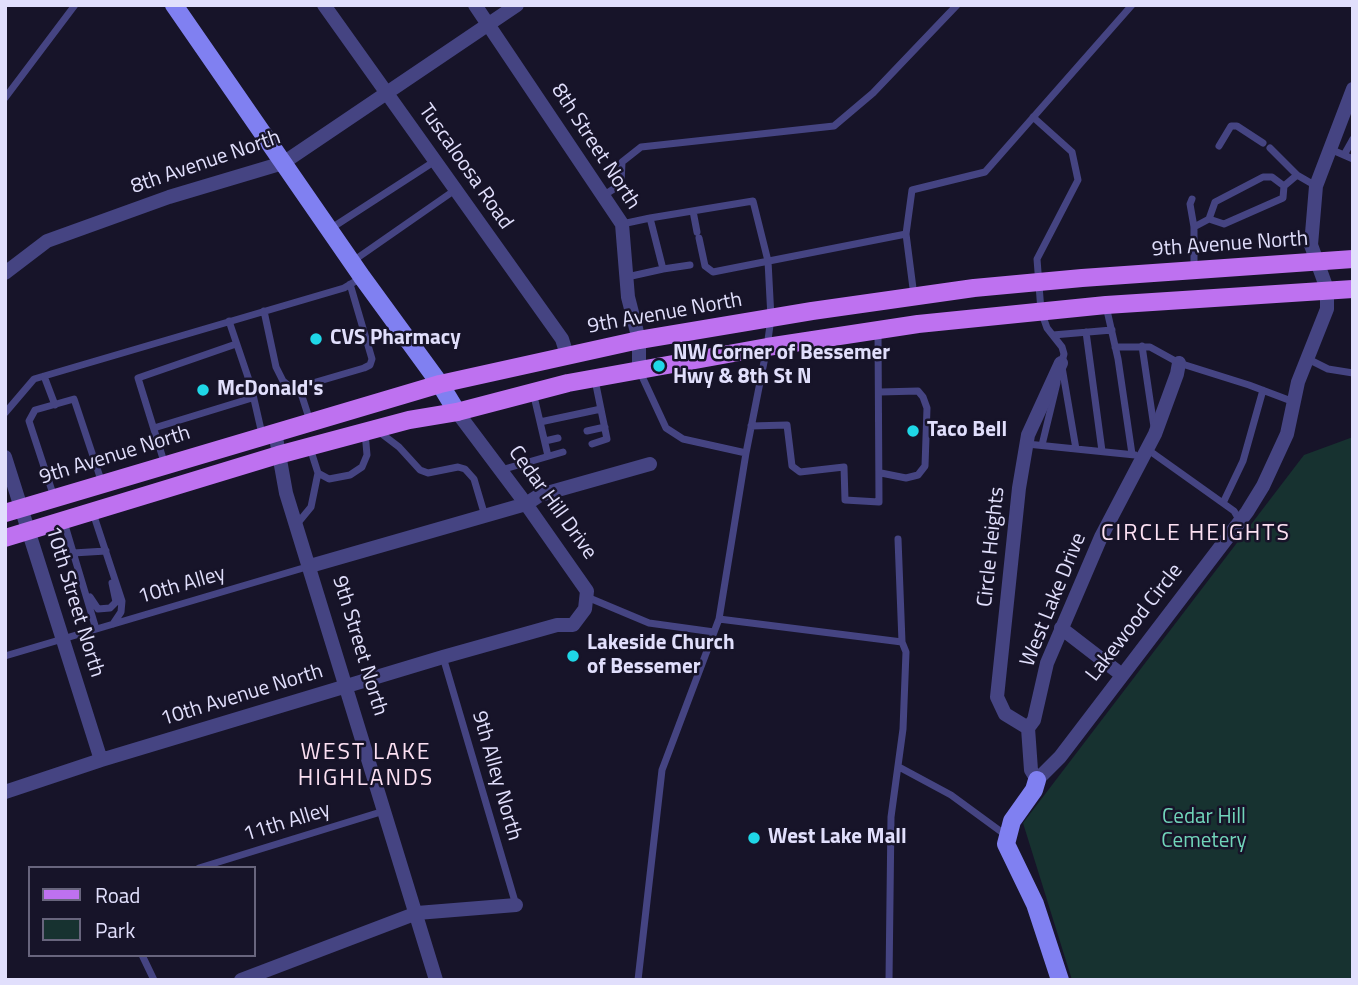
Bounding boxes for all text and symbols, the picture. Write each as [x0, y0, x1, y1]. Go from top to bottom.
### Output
street label: 8th Street North [545, 79, 645, 215]
street label: Tuscaloosa Road [412, 99, 518, 235]
street label: 8th Avenue North [128, 126, 284, 200]
street label: 9th Avenue North [1151, 227, 1309, 263]
street label: 9th Avenue North [586, 288, 744, 340]
place label: CVS Pharmacy [330, 326, 461, 352]
marker: CVS Pharmacy [308, 331, 324, 347]
place label: NW Corner of Bessemer Hwy & 8th St N [673, 341, 890, 391]
marker: NW Corner of Bessemer Hwy & 8th St N [651, 358, 667, 374]
place label: McDonald's [217, 377, 323, 403]
marker: McDonald's [195, 382, 211, 398]
place label: Taco Bell [927, 418, 1007, 444]
street label: 9th Avenue North [37, 421, 193, 491]
marker: Taco Bell [905, 423, 921, 439]
street label: Cedar Hill Drive [502, 441, 602, 565]
street label: Circle Heights [973, 486, 1011, 608]
district label: CIRCLE HEIGHTS [1103, 520, 1289, 548]
street label: 10th Street North [39, 523, 109, 681]
street label: West Lake Drive [1016, 529, 1092, 671]
street label: Lakewood Circle [1081, 559, 1189, 687]
street label: 10th Alley [135, 562, 229, 610]
street label: 9th Street North [326, 573, 392, 719]
place label: Lakeside Church of Bessemer [587, 631, 735, 681]
marker: Lakeside Church of Bessemer [565, 648, 581, 664]
street label: 10th Avenue North [158, 659, 326, 733]
street label: 9th Alley North [465, 708, 527, 844]
district label: WEST LAKE HIGHLANDS [299, 739, 433, 793]
street label: 11th Alley [240, 798, 334, 848]
park label: Cedar Hill Cemetery [1161, 805, 1247, 855]
place label: West Lake Mall [768, 825, 907, 851]
marker: West Lake Mall [746, 830, 762, 846]
legend [28, 866, 256, 957]
text: Road [95, 879, 140, 911]
text: Park [95, 914, 135, 946]

